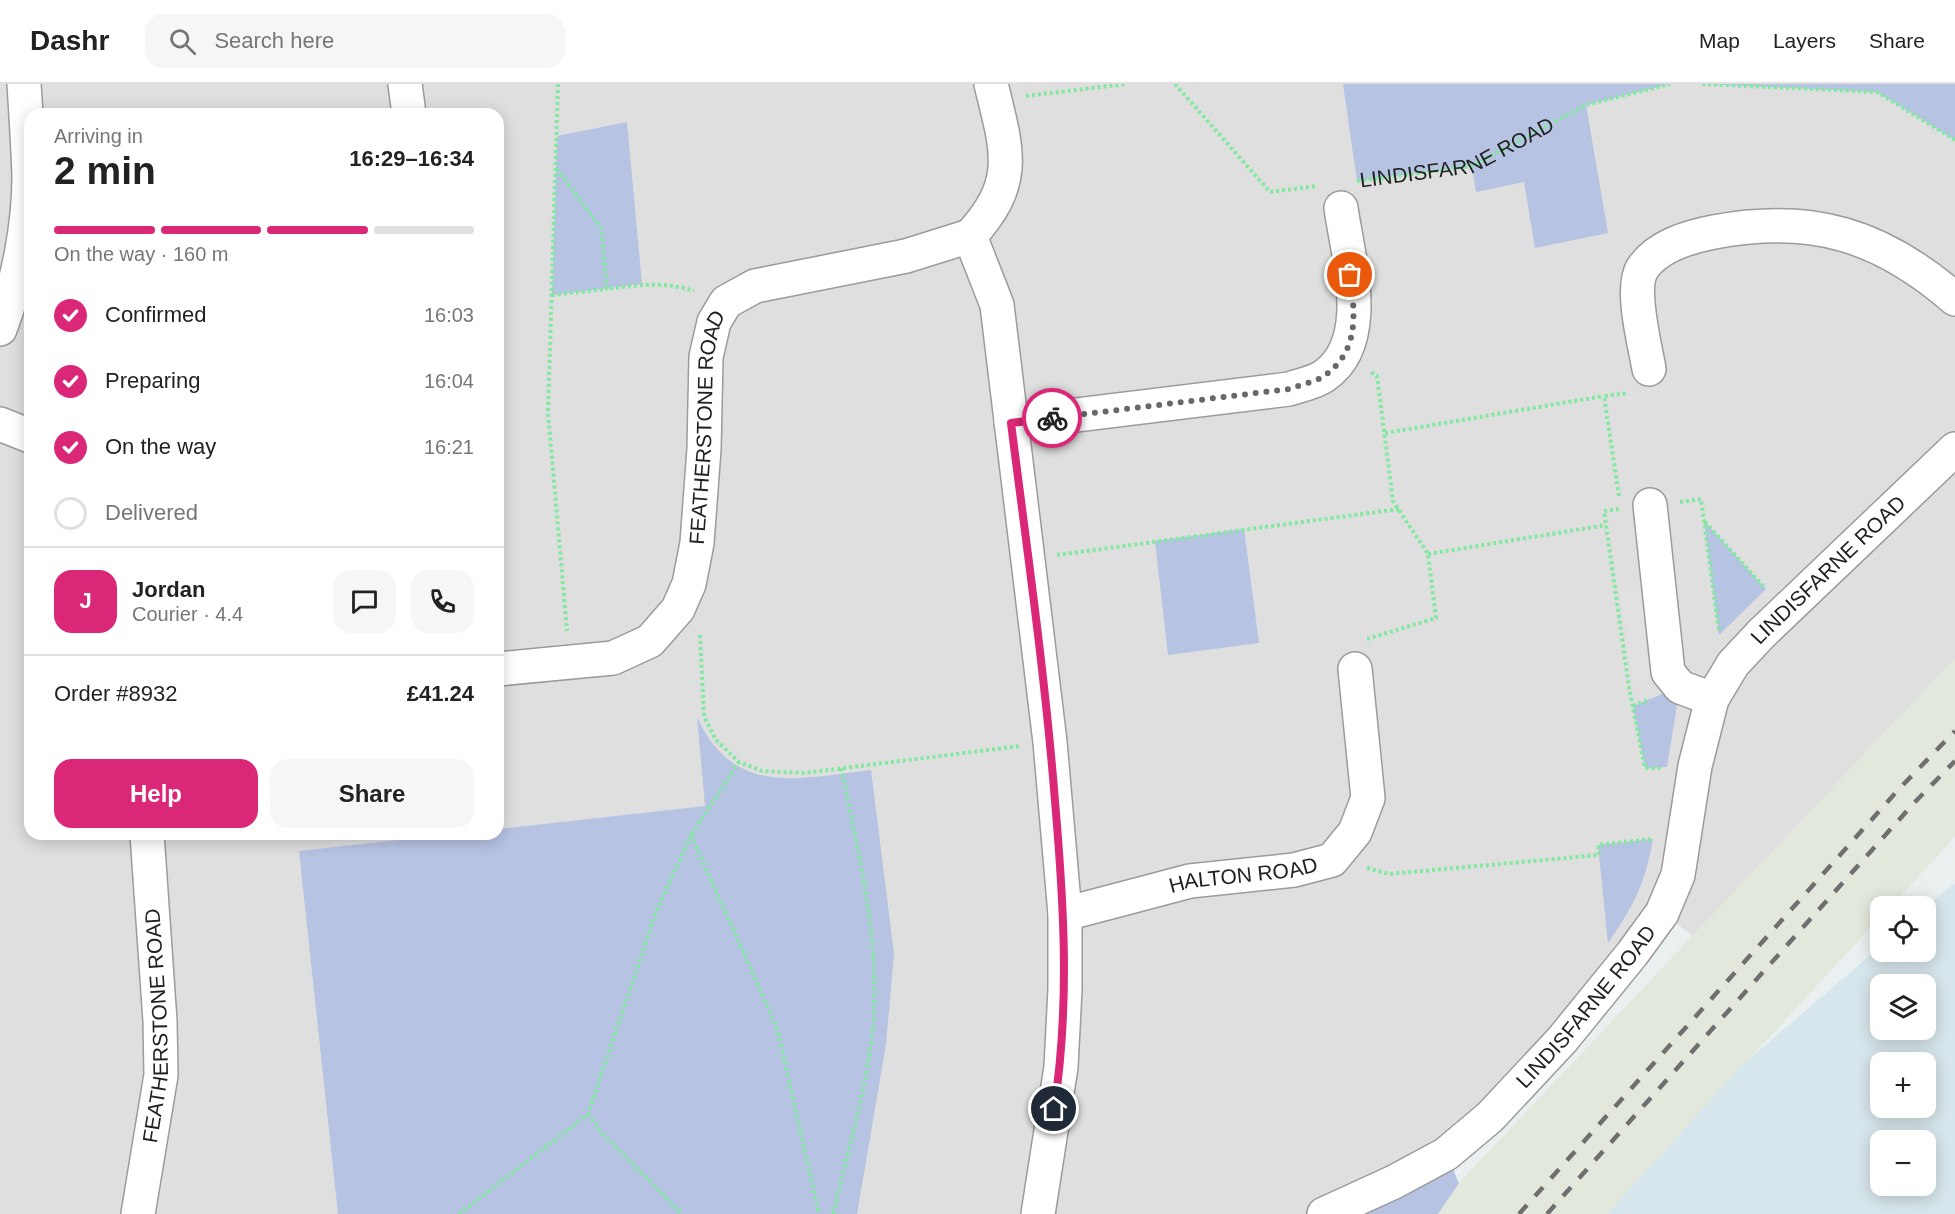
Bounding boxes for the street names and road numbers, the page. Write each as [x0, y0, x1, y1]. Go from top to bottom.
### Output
street label: LINDISFARNE ROAD [1358, 112, 1558, 192]
street label: FEATHERSTONE ROAD [685, 306, 729, 545]
street label: LINDISFARNE ROAD [1746, 491, 1910, 648]
street label: HALTON ROAD [1166, 852, 1320, 897]
street label: FEATHERSTONE ROAD [138, 908, 172, 1144]
street label: LINDISFARNE ROAD [1512, 921, 1660, 1092]

